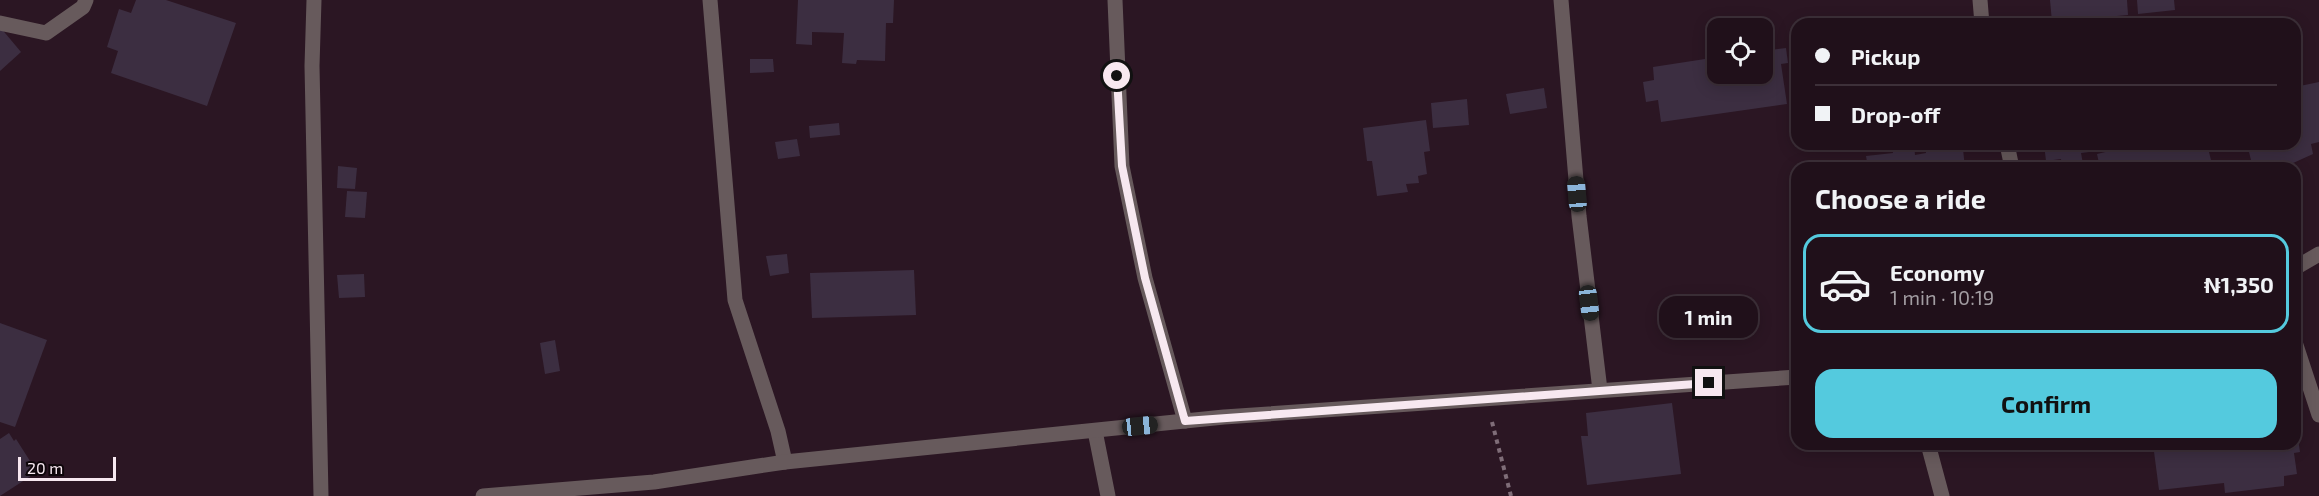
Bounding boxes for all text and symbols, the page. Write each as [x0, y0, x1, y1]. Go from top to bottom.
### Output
map controls [1707, 18, 1773, 84]
button: locate [1707, 18, 1773, 84]
text: Pickup [1851, 43, 1920, 69]
route start [1103, 62, 1130, 89]
text: Drop-off [1851, 101, 1940, 127]
car [1566, 175, 1588, 213]
text: Choose a ride [1815, 182, 1986, 214]
icon: car [1818, 257, 1872, 311]
text: Economy [1890, 259, 1985, 285]
text: ₦1,350 [2204, 271, 2274, 297]
car [1578, 284, 1600, 322]
text: 1 min · 10:19 [1890, 285, 1994, 309]
callout: 1 min [1660, 296, 1758, 338]
text: 1 min [1684, 305, 1733, 329]
route end [1695, 369, 1722, 396]
button: Confirm [1815, 369, 2277, 438]
car [1121, 415, 1159, 437]
scale bar [18, 454, 116, 482]
text: 20 m [27, 458, 63, 477]

